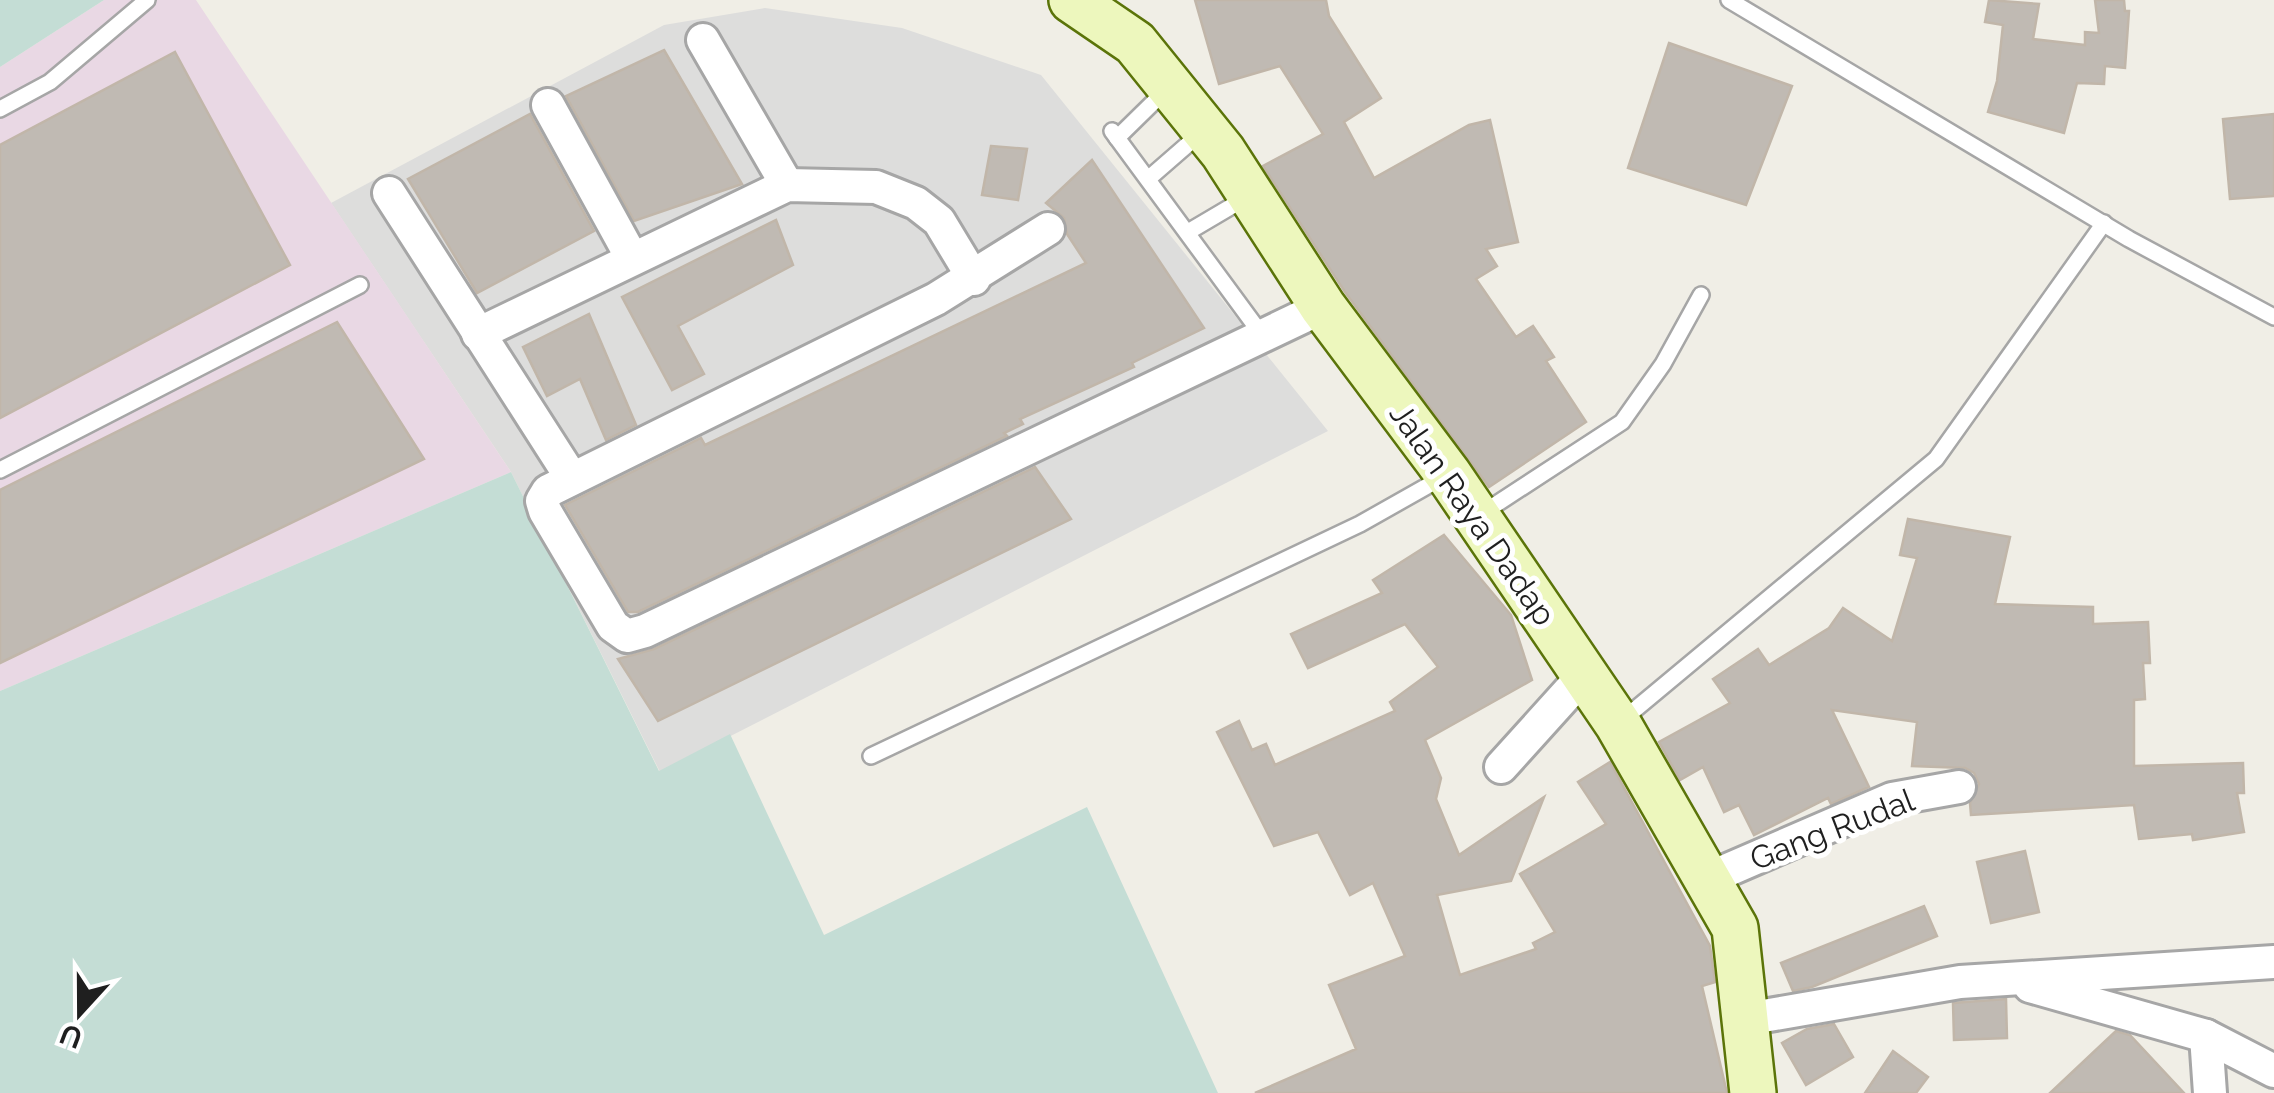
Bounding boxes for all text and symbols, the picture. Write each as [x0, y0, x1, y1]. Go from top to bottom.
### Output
street label: Jalan Raya Dadap [1382, 396, 1564, 632]
street label: Gang Rudal [1745, 781, 1919, 877]
north arrow [30, 963, 130, 1063]
text: U [55, 1017, 87, 1055]

